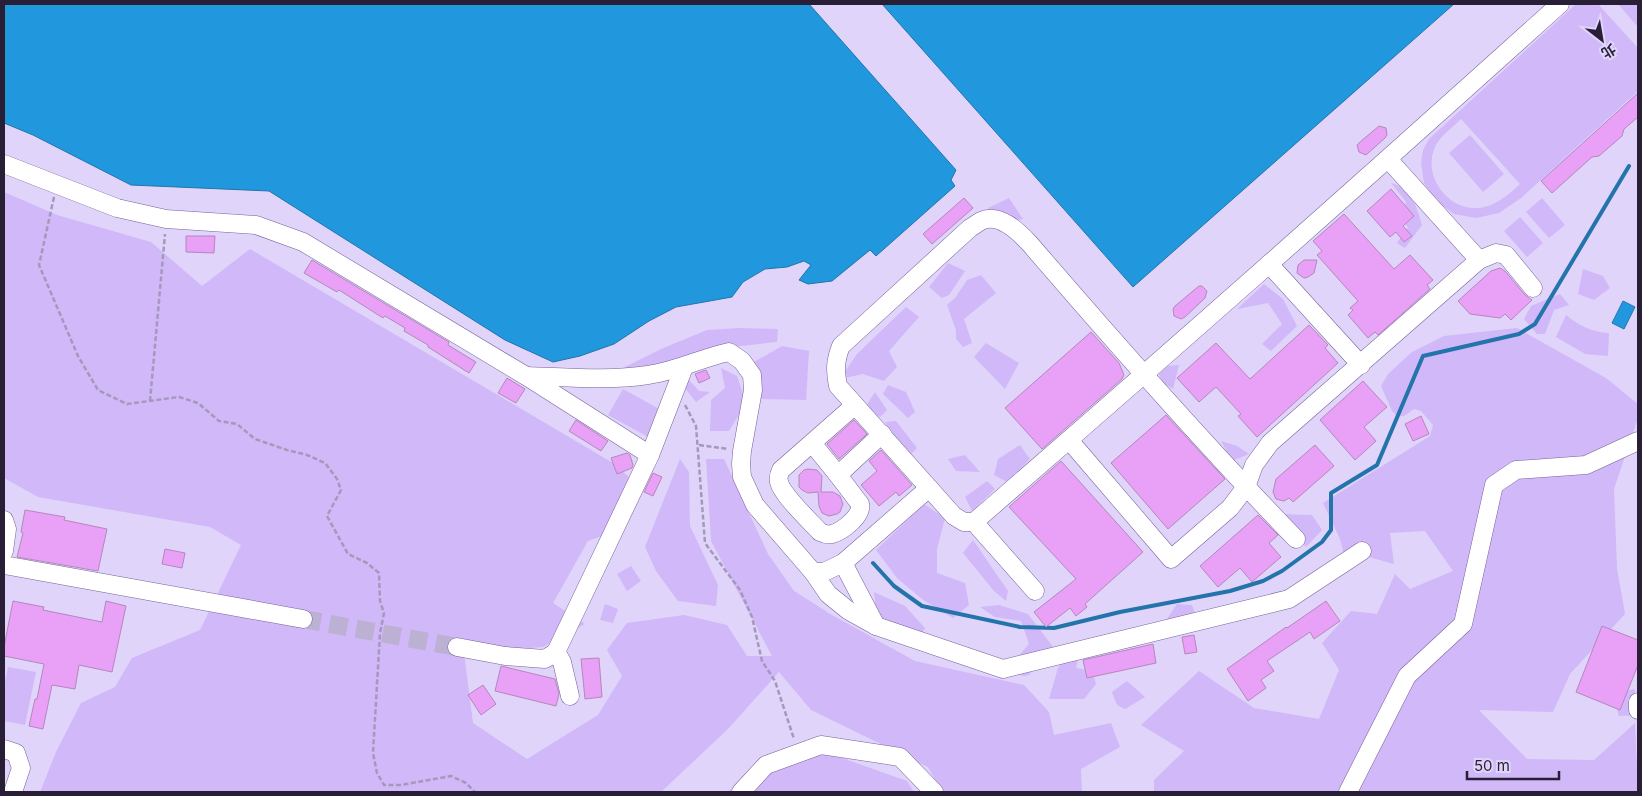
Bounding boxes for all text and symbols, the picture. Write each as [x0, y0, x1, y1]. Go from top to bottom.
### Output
north arrow [1577, 15, 1627, 65]
text: 北 [1599, 41, 1619, 62]
scale bar [1467, 748, 1560, 780]
text: 50 m [1474, 756, 1510, 775]

